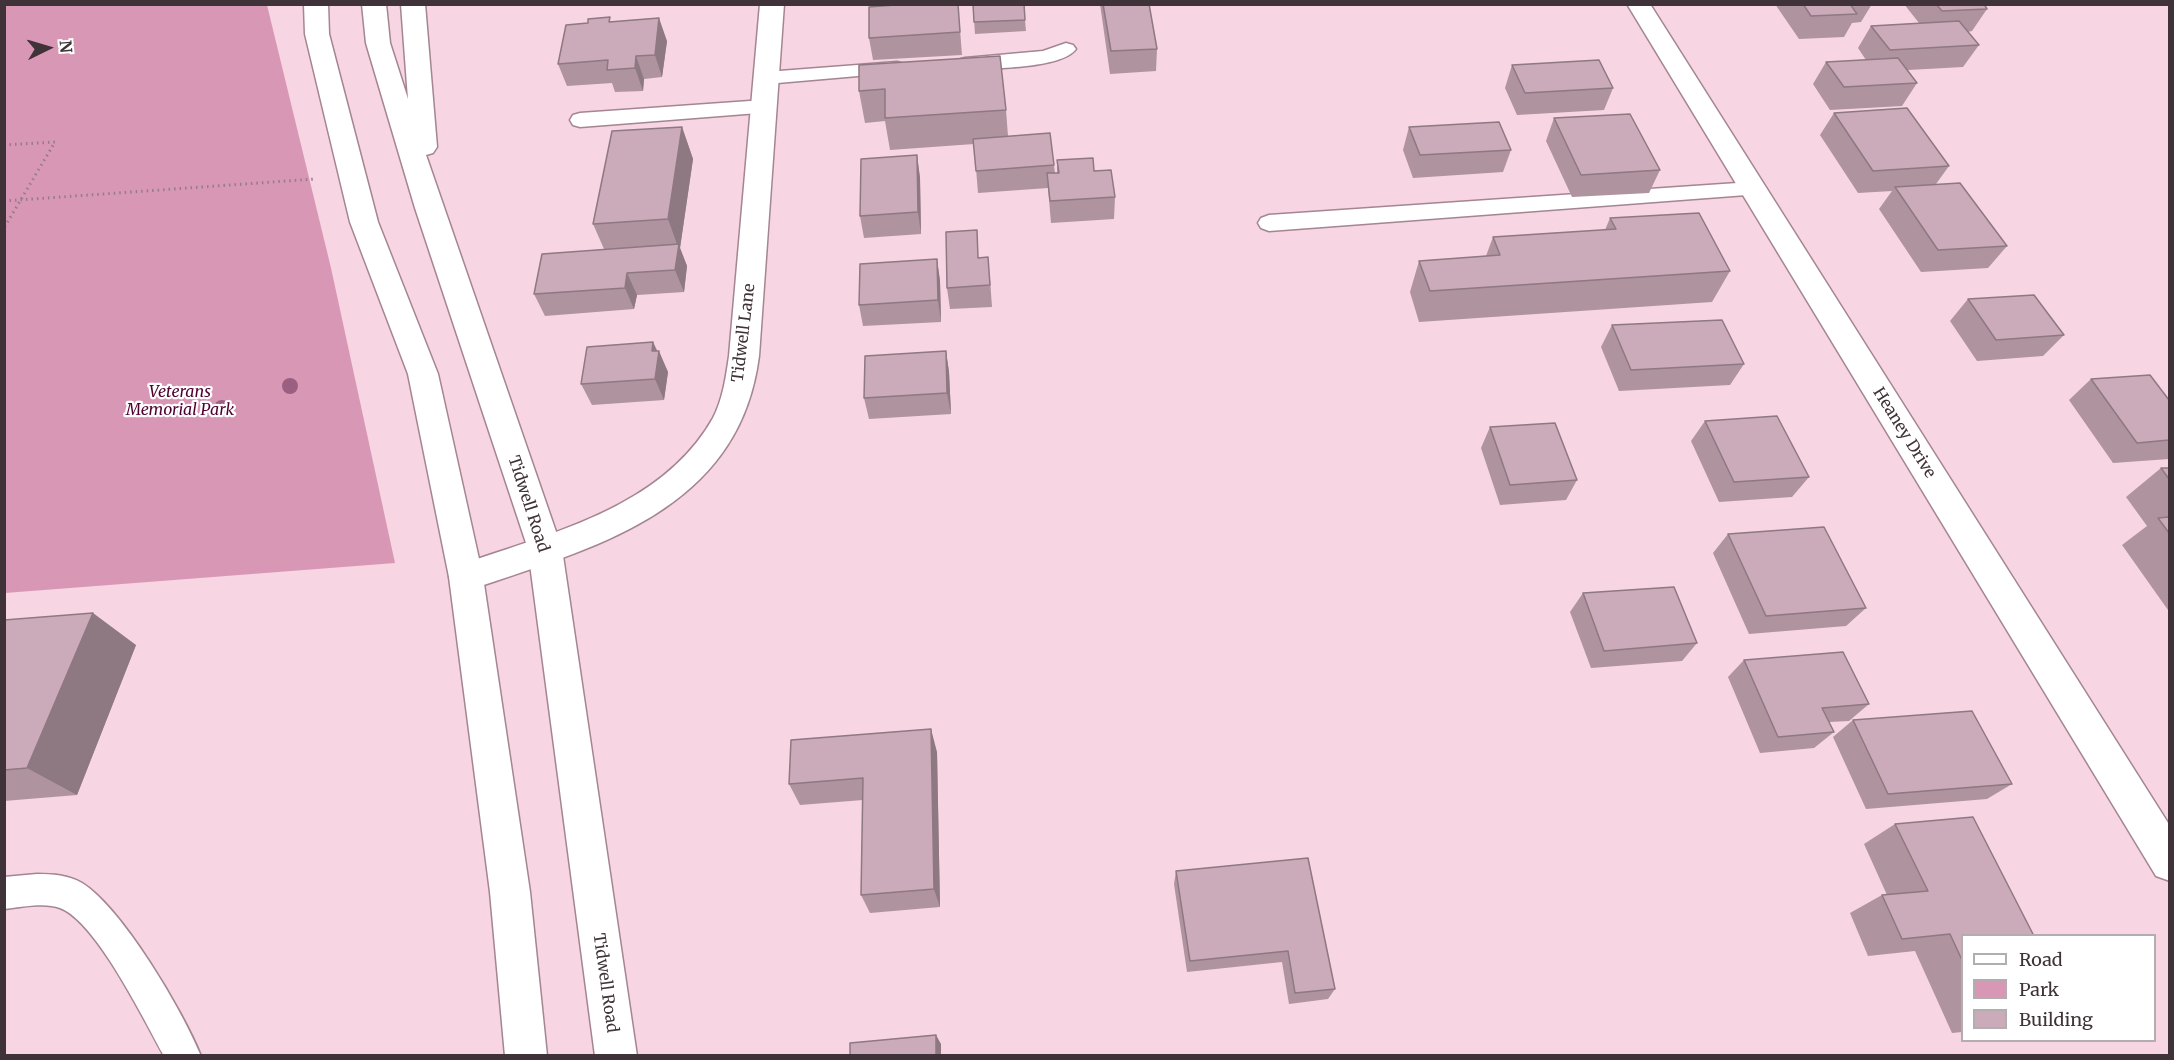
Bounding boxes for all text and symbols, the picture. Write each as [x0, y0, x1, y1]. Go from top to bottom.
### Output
north arrow [18, 18, 78, 78]
text: N [55, 39, 76, 54]
street label: Tidwell Lane [728, 283, 760, 383]
park label: Veterans Memorial Park [126, 382, 234, 420]
street label: Heaney Drive [1869, 384, 1939, 482]
street label: Tidwell Road [503, 453, 553, 555]
street label: Tidwell Road [589, 932, 621, 1034]
legend [1961, 934, 2156, 1042]
text: Road [2019, 948, 2063, 971]
text: Park [2019, 978, 2059, 1001]
text: Building [2019, 1008, 2093, 1031]

